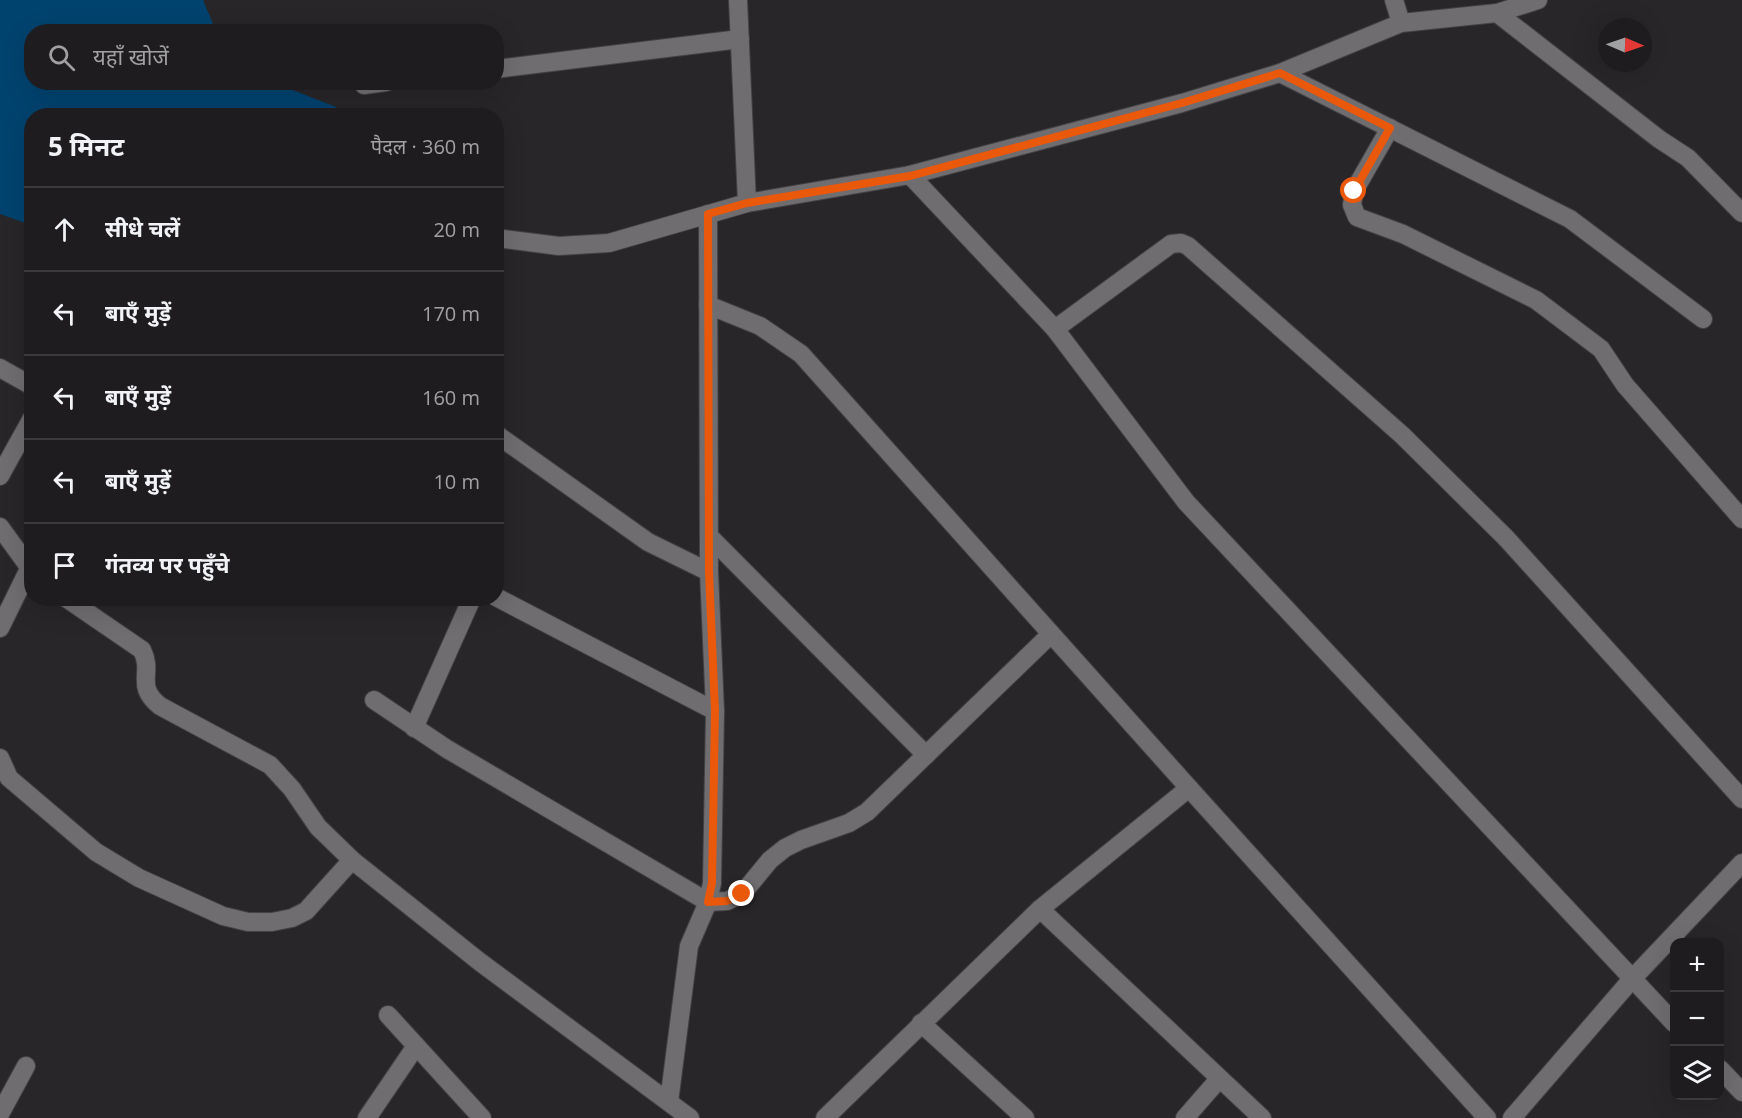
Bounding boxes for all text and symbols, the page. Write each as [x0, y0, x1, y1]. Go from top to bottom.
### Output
north arrow [1598, 18, 1652, 72]
search box [24, 24, 504, 90]
icon: search [45, 41, 78, 74]
text: यहाँ खोजें [93, 41, 169, 71]
text: 5 मिनट [48, 128, 124, 164]
text: पैदल · 360 m [371, 133, 480, 160]
route start [1340, 177, 1366, 203]
icon: ahead [48, 213, 81, 246]
text: सीधे चलें [105, 213, 180, 243]
text: 20 m [433, 216, 480, 243]
icon: left [48, 297, 81, 330]
text: बाएँ मुड़ें [105, 297, 171, 327]
text: 170 m [422, 300, 480, 327]
icon: left [48, 381, 81, 414]
text: बाएँ मुड़ें [105, 381, 171, 411]
text: 160 m [422, 384, 480, 411]
icon: left [48, 465, 81, 498]
text: बाएँ मुड़ें [105, 465, 171, 495]
text: 10 m [433, 468, 480, 495]
icon: arrive [48, 549, 81, 582]
text: गंतव्य पर पहुँचे [105, 549, 230, 579]
route end [728, 880, 754, 906]
map controls [1670, 938, 1724, 1100]
button: + [1670, 938, 1724, 992]
button: − [1670, 992, 1724, 1046]
button: layers [1670, 1046, 1724, 1100]

